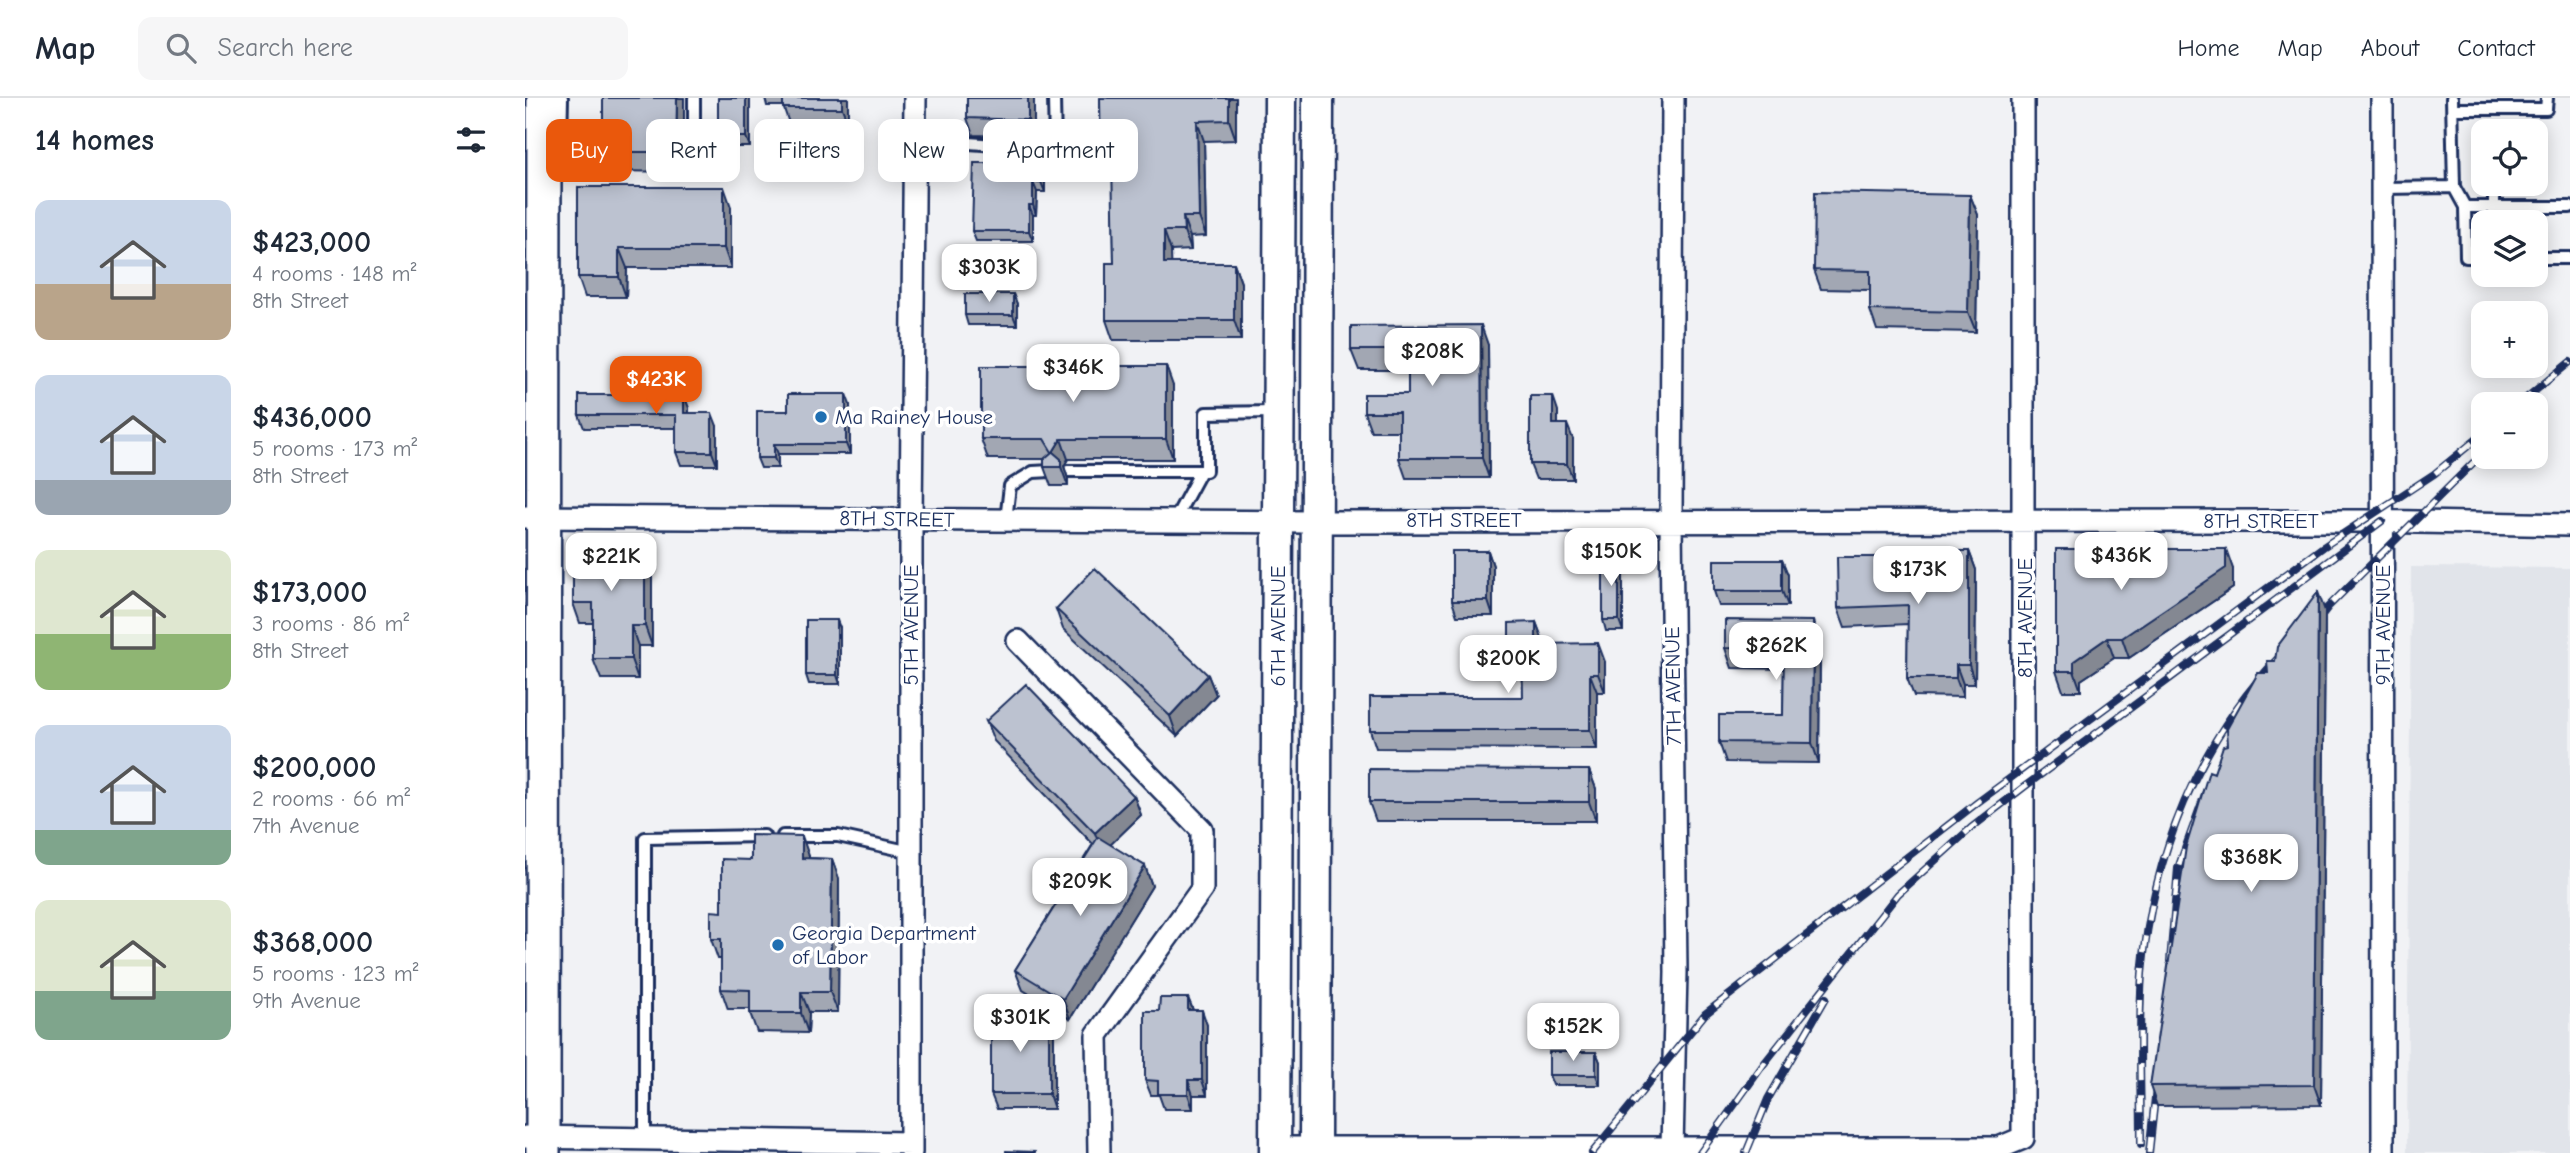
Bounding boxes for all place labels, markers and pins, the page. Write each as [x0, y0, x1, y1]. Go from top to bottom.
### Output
pin: $303K [940, 244, 1038, 304]
pin: $208K [1383, 328, 1481, 388]
pin: $346K [1024, 344, 1122, 404]
pin: $423K [607, 356, 705, 416]
place label: Ma Rainey House [835, 405, 993, 429]
marker: Ma Rainey House [813, 409, 829, 425]
pin: $150K [1562, 528, 1660, 588]
pin: $436K [2072, 532, 2170, 592]
pin: $221K [562, 533, 660, 593]
pin: $173K [1869, 546, 1967, 606]
pin: $262K [1727, 622, 1825, 682]
pin: $200K [1459, 636, 1557, 695]
pin: $368K [2202, 834, 2300, 894]
pin: $209K [1031, 858, 1129, 918]
place label: Georgia Department of Labor [792, 921, 977, 969]
marker: Georgia Department of Labor [770, 937, 786, 953]
pin: $301K [971, 995, 1069, 1054]
pin: $152K [1524, 1004, 1622, 1063]

